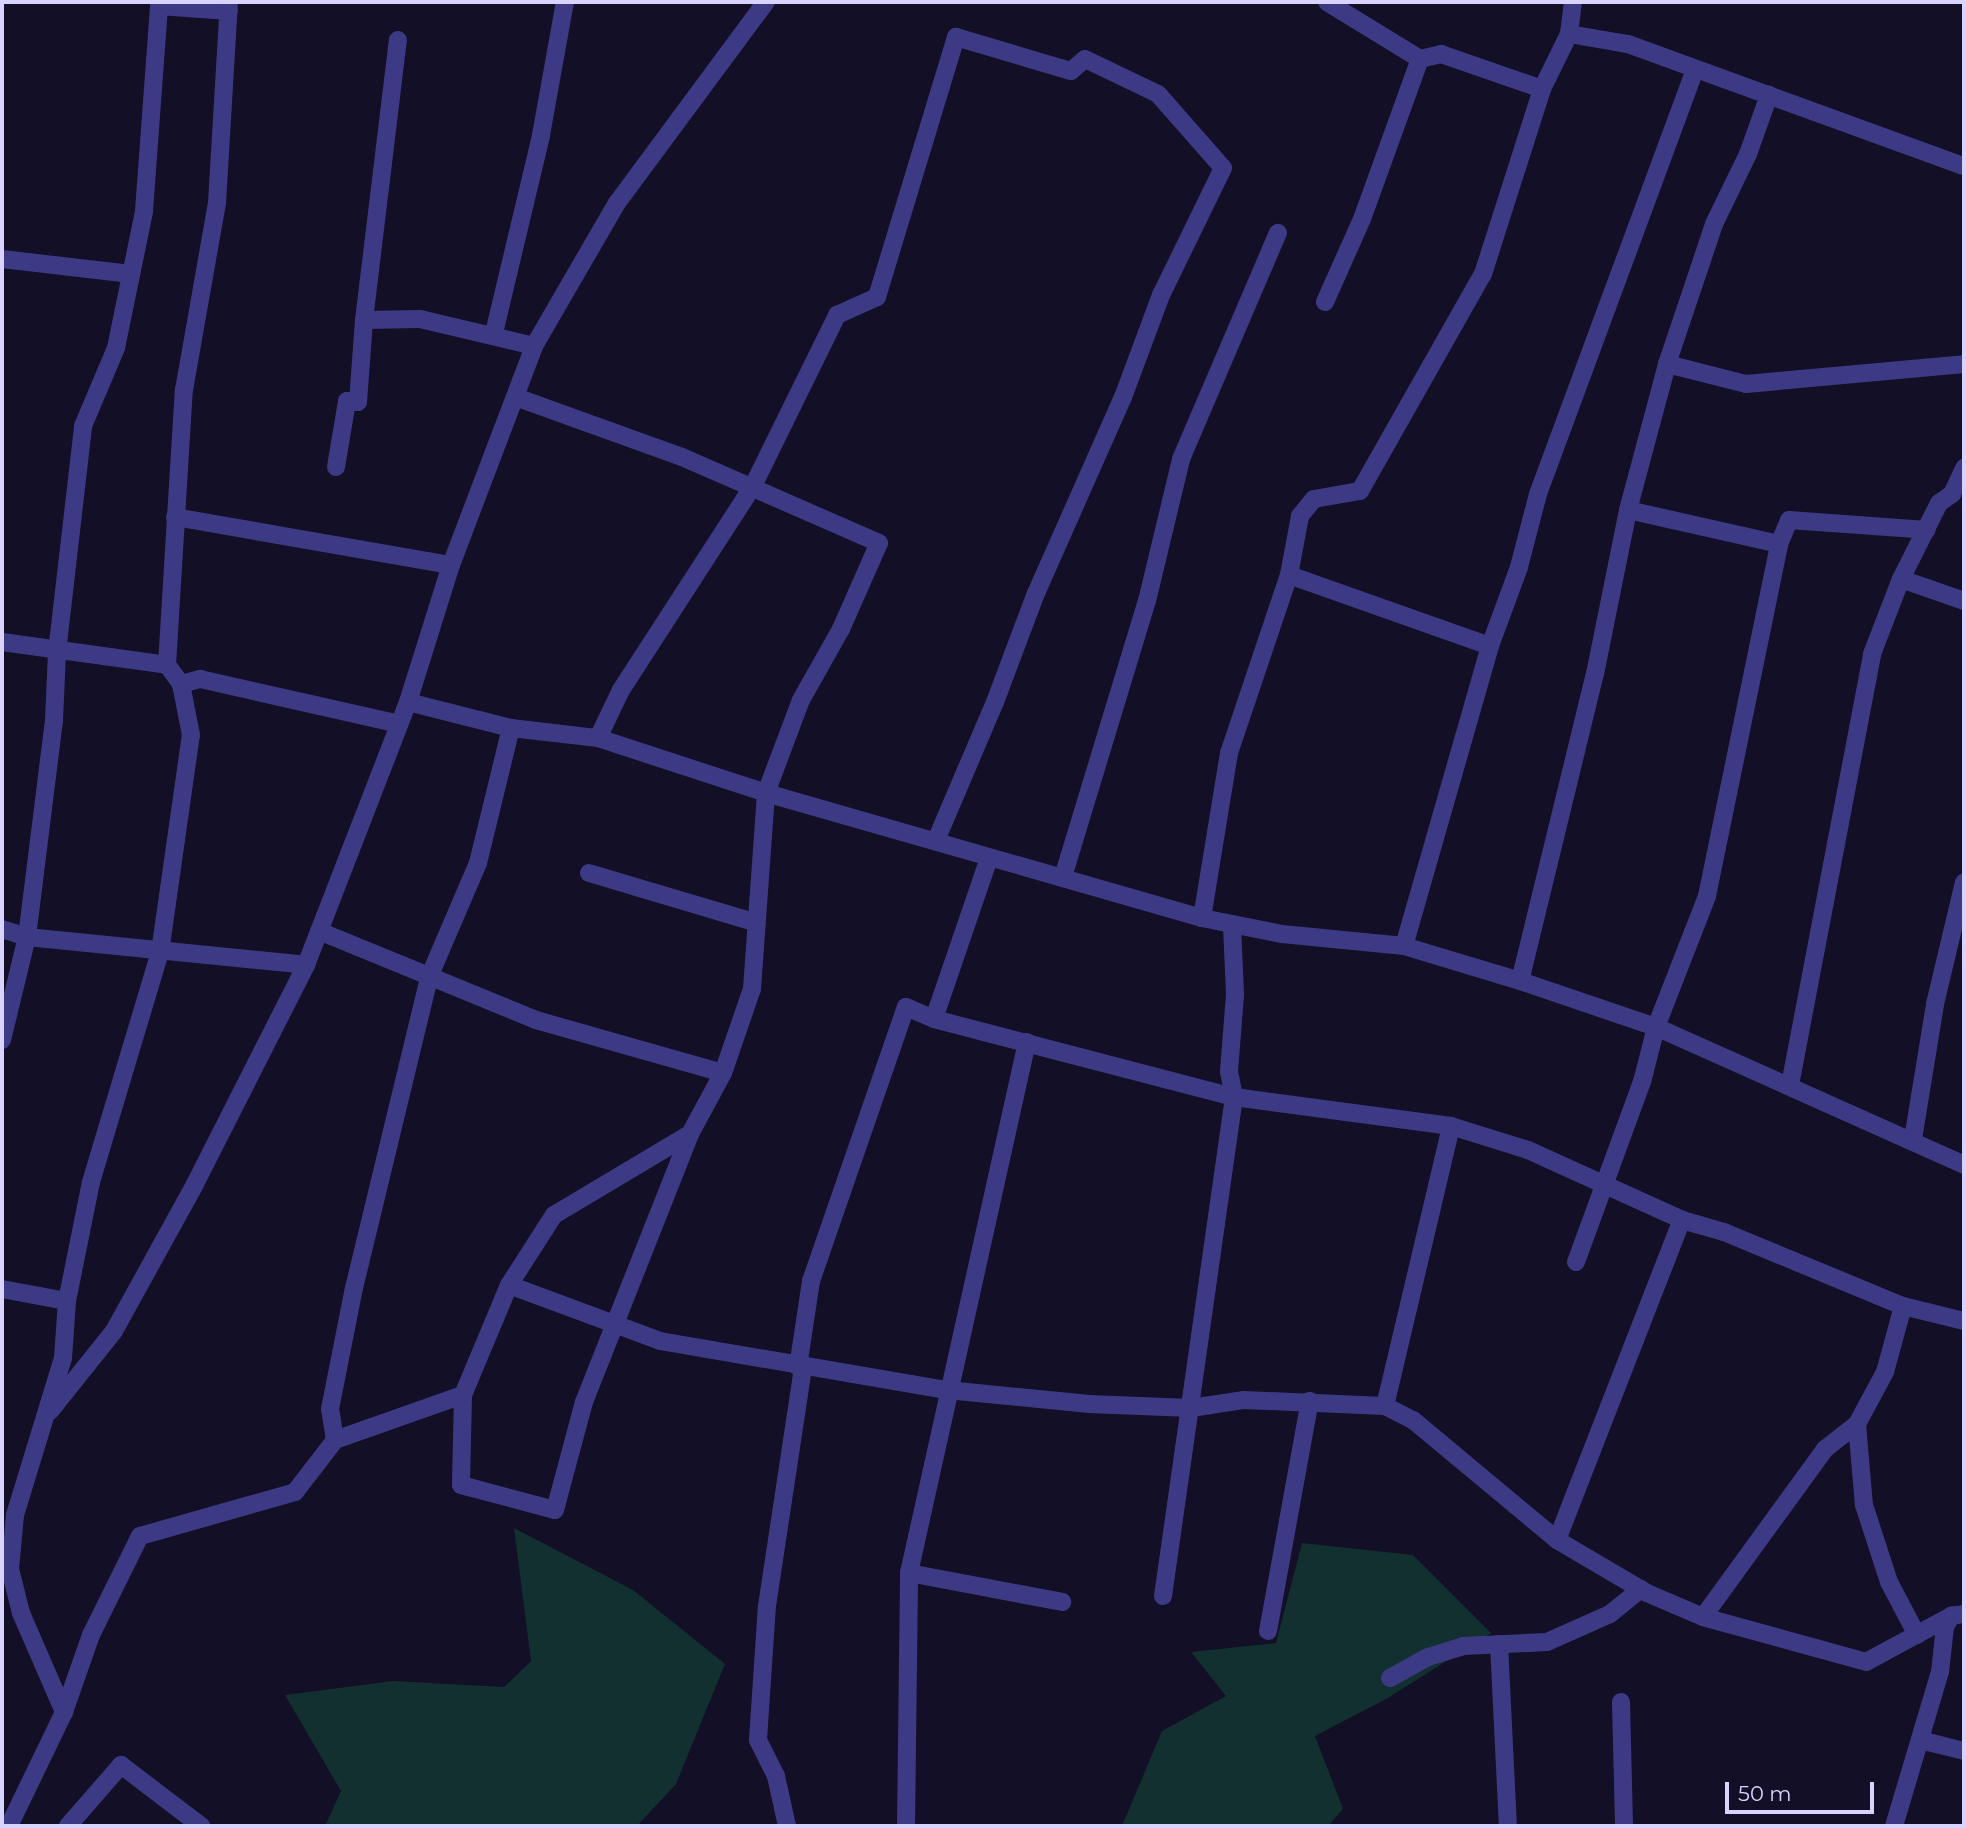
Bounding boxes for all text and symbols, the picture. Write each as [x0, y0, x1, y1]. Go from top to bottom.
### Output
scale bar [1728, 1769, 1877, 1813]
text: 50 m [1738, 1781, 1792, 1806]

